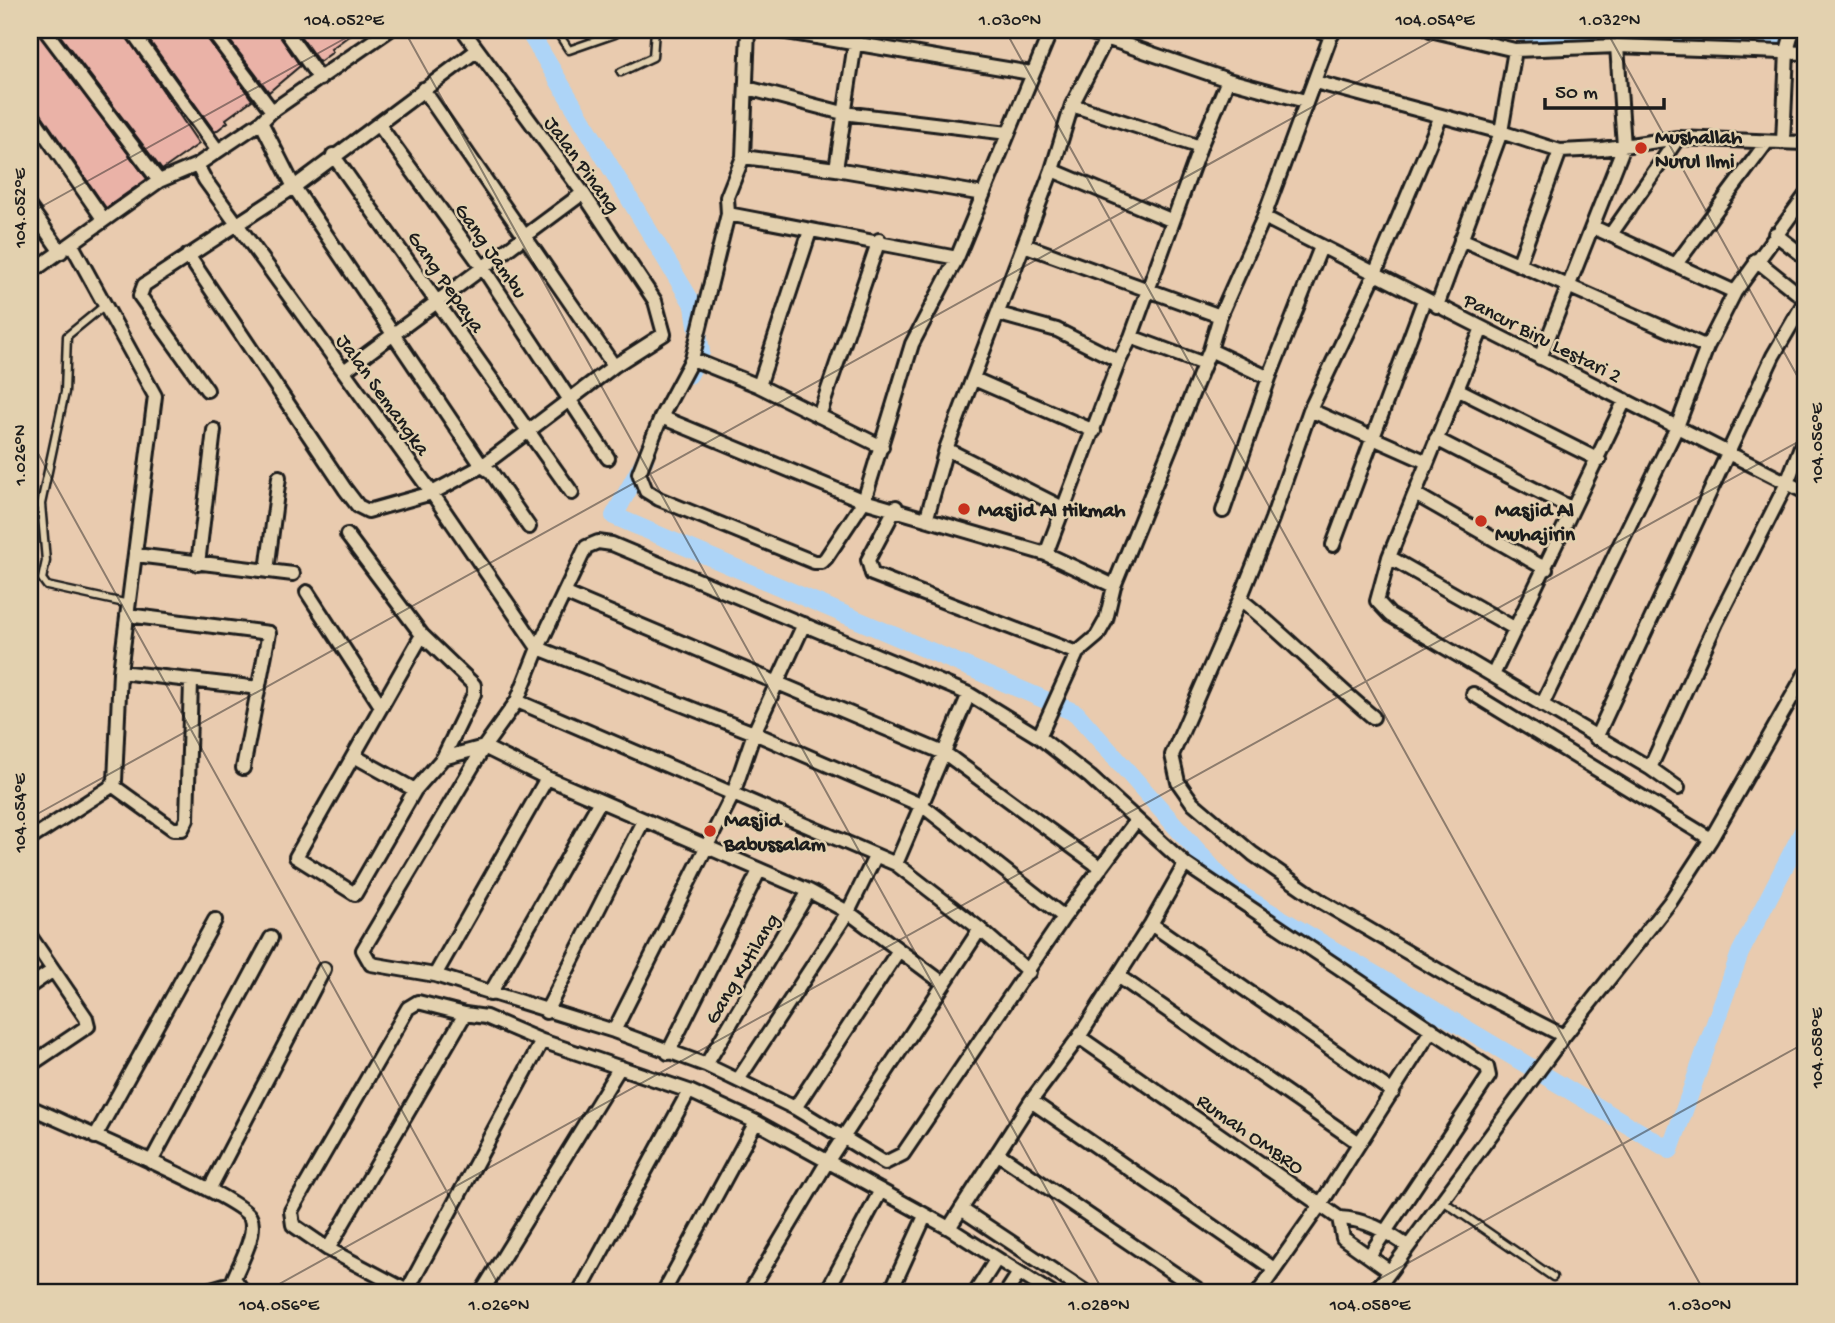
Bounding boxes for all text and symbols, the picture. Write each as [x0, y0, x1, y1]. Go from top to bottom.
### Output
text: 104.052°E [303, 11, 385, 32]
text: 1.030°N [978, 11, 1041, 32]
text: 104.054°E [1394, 11, 1475, 32]
text: 1.032°N [1578, 11, 1641, 32]
scale bar [1545, 66, 1664, 110]
text: 50 m [1555, 82, 1598, 107]
street label: Jalan Pinang [537, 113, 624, 219]
place label: Mushallah Nurul Ilmi [1655, 127, 1743, 176]
marker: Mushallah Nurul Ilmi [1633, 140, 1649, 156]
text: 104.052°E [11, 167, 32, 249]
street label: Gang Jambu [447, 200, 531, 305]
street label: Gang Pepaya [400, 227, 489, 340]
street label: Pancur Biru Lestari 2 [1457, 289, 1625, 391]
street label: Jalan Semangka [329, 330, 434, 463]
text: 104.056°E [1808, 402, 1829, 484]
text: 1.026°N [11, 425, 32, 486]
place label: Masjid Al Hikmah [978, 500, 1126, 525]
place label: Masjid Al Muhajirin [1495, 500, 1576, 549]
marker: Masjid Al Hikmah [956, 501, 972, 517]
marker: Masjid Al Muhajirin [1473, 513, 1489, 529]
text: 104.054°E [11, 773, 32, 854]
place label: Masjid Babussalam [723, 810, 826, 859]
marker: Masjid Babussalam [702, 823, 718, 839]
street label: Gang Kutilang [701, 910, 787, 1030]
text: 104.058°E [1808, 1007, 1829, 1089]
street label: Rumah OMBRO [1191, 1090, 1308, 1182]
text: 104.056°E [238, 1296, 320, 1317]
text: 1.026°N [468, 1296, 529, 1317]
text: 1.028°N [1067, 1296, 1130, 1317]
text: 104.058°E [1329, 1296, 1411, 1317]
text: 1.030°N [1668, 1296, 1731, 1317]

